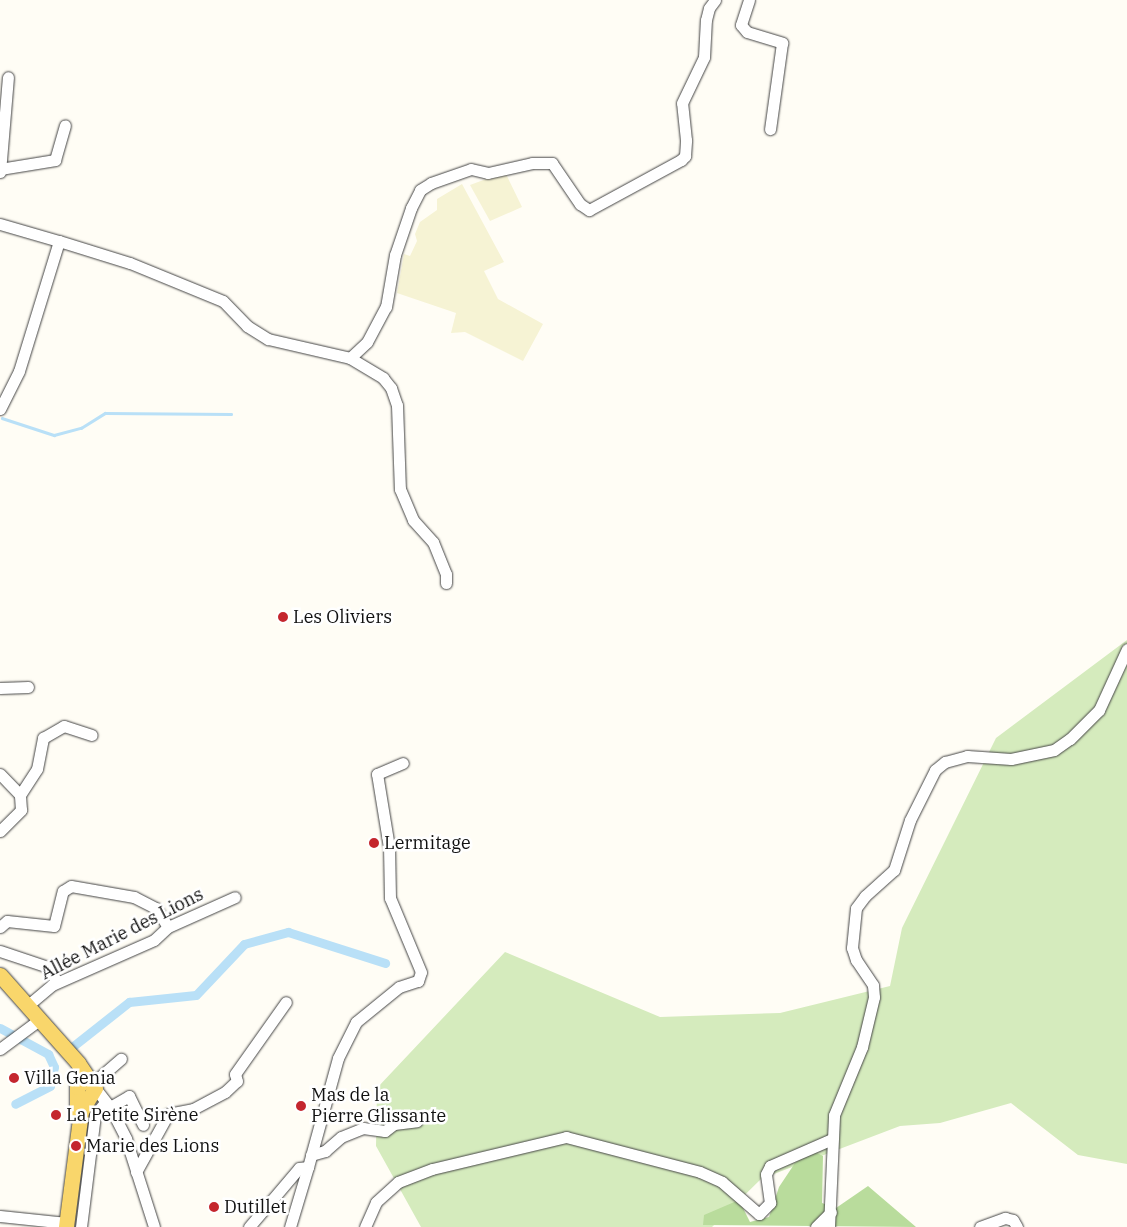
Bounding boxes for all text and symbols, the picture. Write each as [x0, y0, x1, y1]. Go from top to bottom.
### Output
place label: Les Oliviers [293, 606, 392, 628]
marker: Les Oliviers [277, 611, 289, 623]
place label: Lermitage [384, 832, 471, 854]
marker: Lermitage [368, 837, 380, 849]
street label: Allée Marie des Lions [37, 884, 207, 984]
place label: Villa Genia [24, 1067, 116, 1089]
marker: Villa Genia [8, 1072, 20, 1084]
place label: Mas de la Pierre Glissante [311, 1085, 446, 1128]
marker: Mas de la Pierre Glissante [295, 1100, 307, 1112]
place label: La Petite Sirène [66, 1104, 198, 1126]
marker: La Petite Sirène [50, 1109, 62, 1121]
place label: Marie des Lions [86, 1135, 219, 1157]
marker: Marie des Lions [70, 1140, 82, 1152]
place label: Dutillet [224, 1196, 287, 1218]
marker: Dutillet [208, 1201, 220, 1213]

